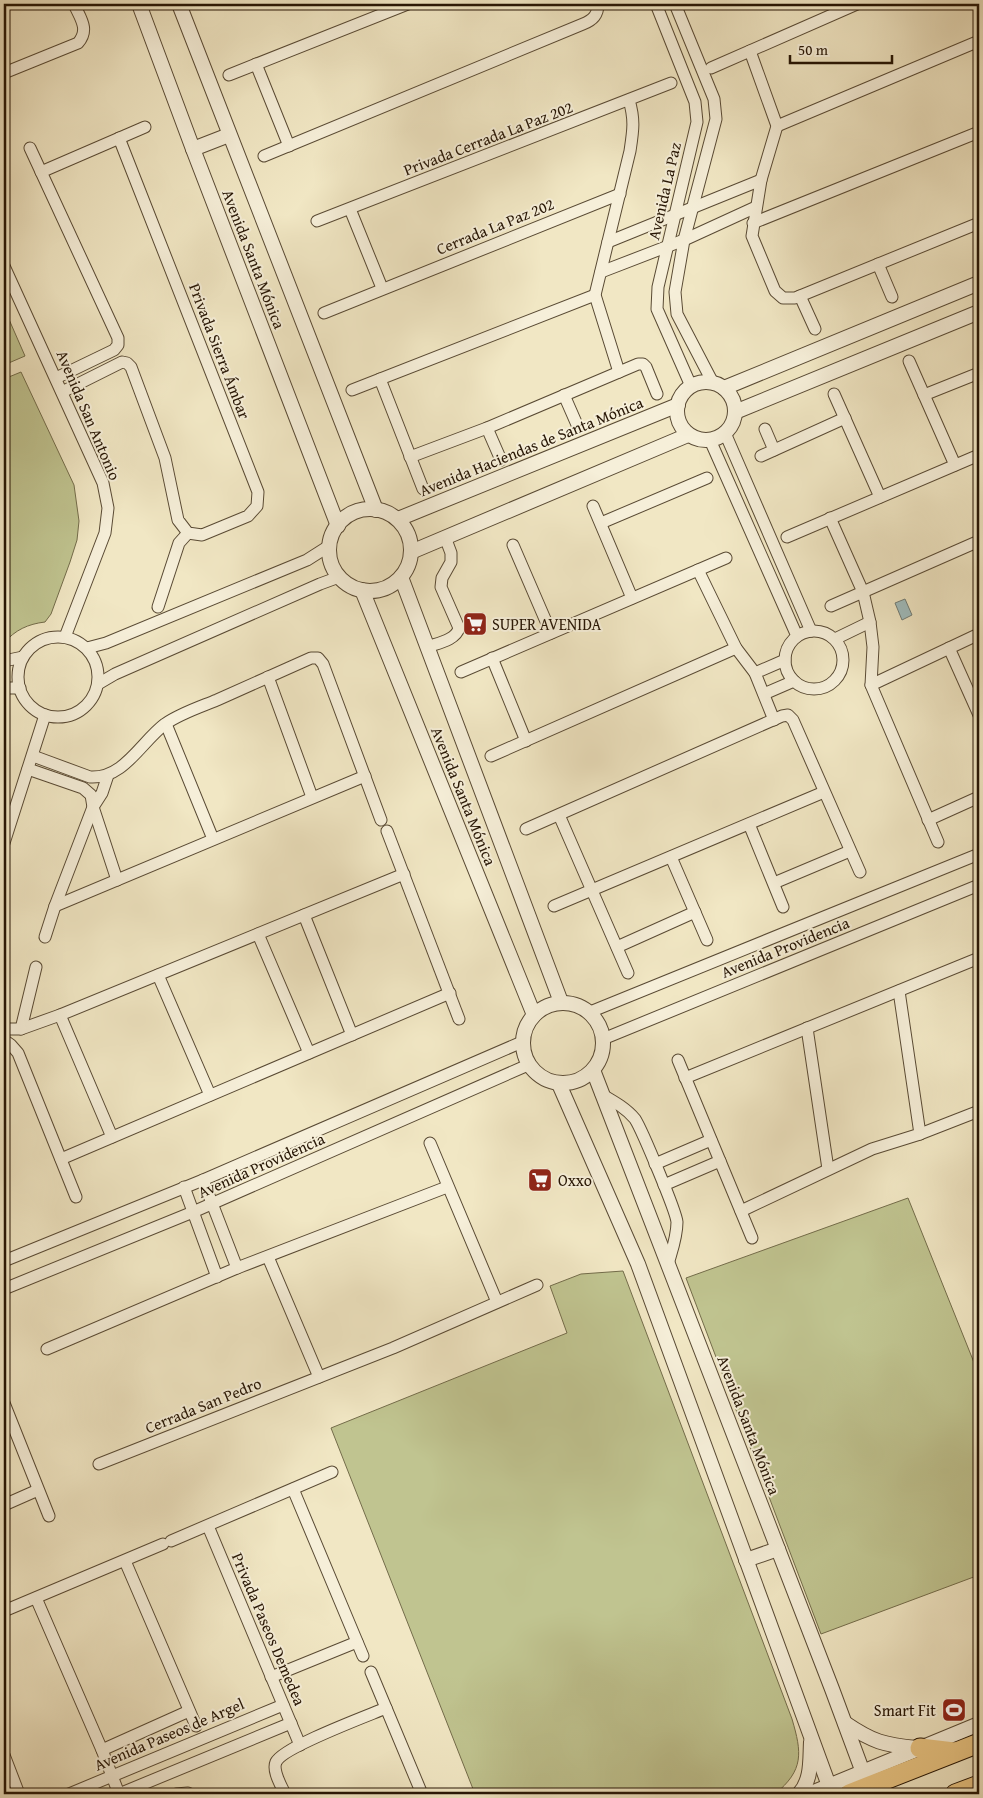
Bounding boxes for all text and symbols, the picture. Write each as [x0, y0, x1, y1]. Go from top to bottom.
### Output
scale bar [790, 32, 893, 64]
text: 50 m [798, 39, 829, 60]
street label: Privada Cerrada La Paz 202 [400, 95, 576, 181]
street label: Avenida La Paz [641, 140, 687, 242]
street label: Avenida Santa Mónica [216, 186, 292, 333]
street label: Cerrada La Paz 202 [433, 191, 557, 261]
street label: Privada Sierra Ámbar [183, 280, 257, 423]
street label: Avenida San Antonio [51, 346, 127, 484]
street label: Avenida Haciendas de Santa Mónica [416, 390, 647, 502]
supermarket icon: SUPER AVENIDA [462, 611, 488, 637]
place label: SUPER AVENIDA [492, 612, 601, 636]
street label: Avenida Santa Mónica [425, 723, 503, 869]
street label: Avenida Providencia [717, 910, 853, 984]
street label: Avenida Providencia [194, 1126, 329, 1204]
supermarket icon: Oxxo [527, 1167, 553, 1193]
place label: Oxxo [558, 1168, 592, 1192]
street label: Avenida Santa Mónica [711, 1352, 787, 1499]
street label: Cerrada San Pedro [141, 1371, 265, 1439]
street label: Privada Paseos Demedea [226, 1549, 312, 1710]
street label: Avenida Paseos de Argel [90, 1691, 248, 1777]
sports icon: Smart Fit [941, 1697, 967, 1723]
place label: Smart Fit [874, 1698, 936, 1722]

